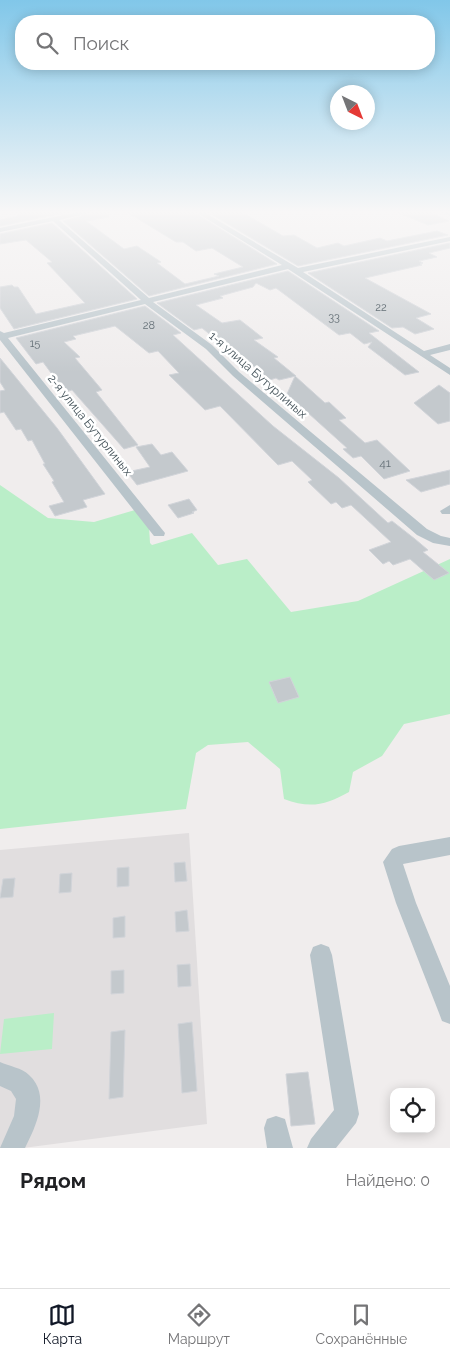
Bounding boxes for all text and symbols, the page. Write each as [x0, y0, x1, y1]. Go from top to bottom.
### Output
search box [15, 15, 435, 70]
icon: search [33, 29, 61, 57]
text: Поиск [73, 32, 129, 54]
north arrow [330, 85, 375, 130]
house number: 22 [375, 301, 387, 314]
house number: 33 [328, 311, 340, 324]
house number: 28 [143, 319, 155, 332]
street label: 1-я улица Бутурлиных [206, 329, 310, 421]
house number: 15 [30, 337, 40, 350]
street label: 2-я улица Бутурлиных [45, 371, 135, 479]
house number: 41 [379, 456, 391, 470]
map controls [390, 1088, 435, 1133]
button: locate [390, 1088, 435, 1133]
text: Рядом [20, 1168, 86, 1193]
text: Найдено: 0 [346, 1171, 430, 1190]
tab: Карта [43, 1301, 82, 1347]
tab: Маршрут [168, 1301, 230, 1347]
tab: Сохранённые [316, 1301, 407, 1347]

